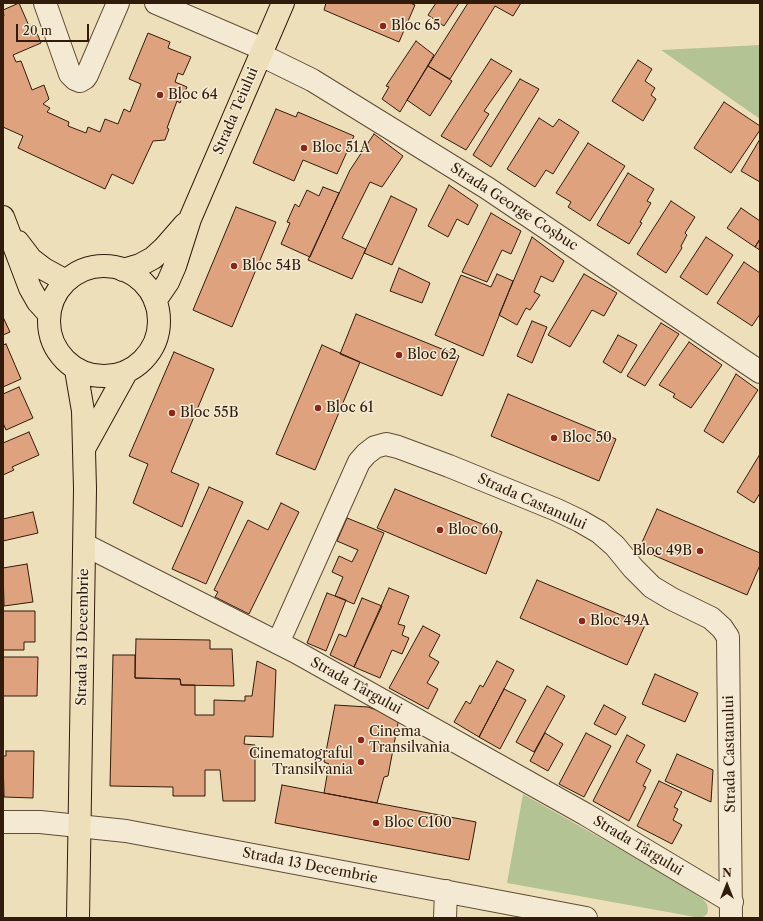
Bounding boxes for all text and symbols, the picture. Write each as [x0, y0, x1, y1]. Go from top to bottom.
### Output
scale bar [18, 16, 91, 42]
place label: Bloc 65 [391, 18, 440, 34]
marker: Bloc 65 [378, 21, 388, 31]
text: 20 m [23, 23, 52, 38]
street label: Strada Teiului [210, 65, 262, 157]
place label: Bloc 64 [168, 87, 218, 103]
marker: Bloc 64 [155, 90, 165, 100]
place label: Bloc 51A [312, 140, 370, 156]
marker: Bloc 51A [299, 143, 309, 153]
street label: Strada George Coșbuc [447, 160, 581, 254]
place label: Bloc 54B [242, 258, 301, 274]
marker: Bloc 54B [229, 261, 239, 271]
place label: Bloc 62 [407, 347, 457, 363]
marker: Bloc 62 [394, 350, 404, 360]
place label: Bloc 61 [326, 400, 374, 416]
marker: Bloc 61 [313, 403, 323, 413]
place label: Bloc 55B [180, 405, 238, 421]
marker: Bloc 55B [167, 408, 177, 418]
place label: Bloc 50 [562, 430, 612, 446]
marker: Bloc 50 [549, 433, 559, 443]
street label: Strada Castanului [475, 471, 589, 533]
place label: Bloc 60 [448, 522, 499, 538]
marker: Bloc 60 [435, 525, 445, 535]
place label: Bloc 49B [632, 543, 692, 559]
marker: Bloc 49B [695, 546, 705, 556]
street label: Strada 13 Decembrie [73, 568, 93, 706]
place label: Bloc 49A [590, 613, 650, 629]
marker: Bloc 49A [577, 616, 587, 626]
street label: Strada Târgului [307, 654, 405, 718]
street label: Strada Castanului [721, 695, 739, 813]
place label: Cinema Transilvania [369, 724, 450, 756]
marker: Cinema Transilvania [356, 735, 366, 745]
place label: Cinematograful Transilvania [249, 746, 353, 778]
marker: Cinematograful Transilvania [356, 757, 366, 767]
street label: Strada Târgului [590, 813, 686, 879]
place label: Bloc C100 [384, 815, 452, 831]
marker: Bloc C100 [371, 818, 381, 828]
street label: Strada 13 Decembrie [241, 845, 379, 887]
north arrow [707, 865, 747, 905]
text: N [722, 866, 732, 880]

